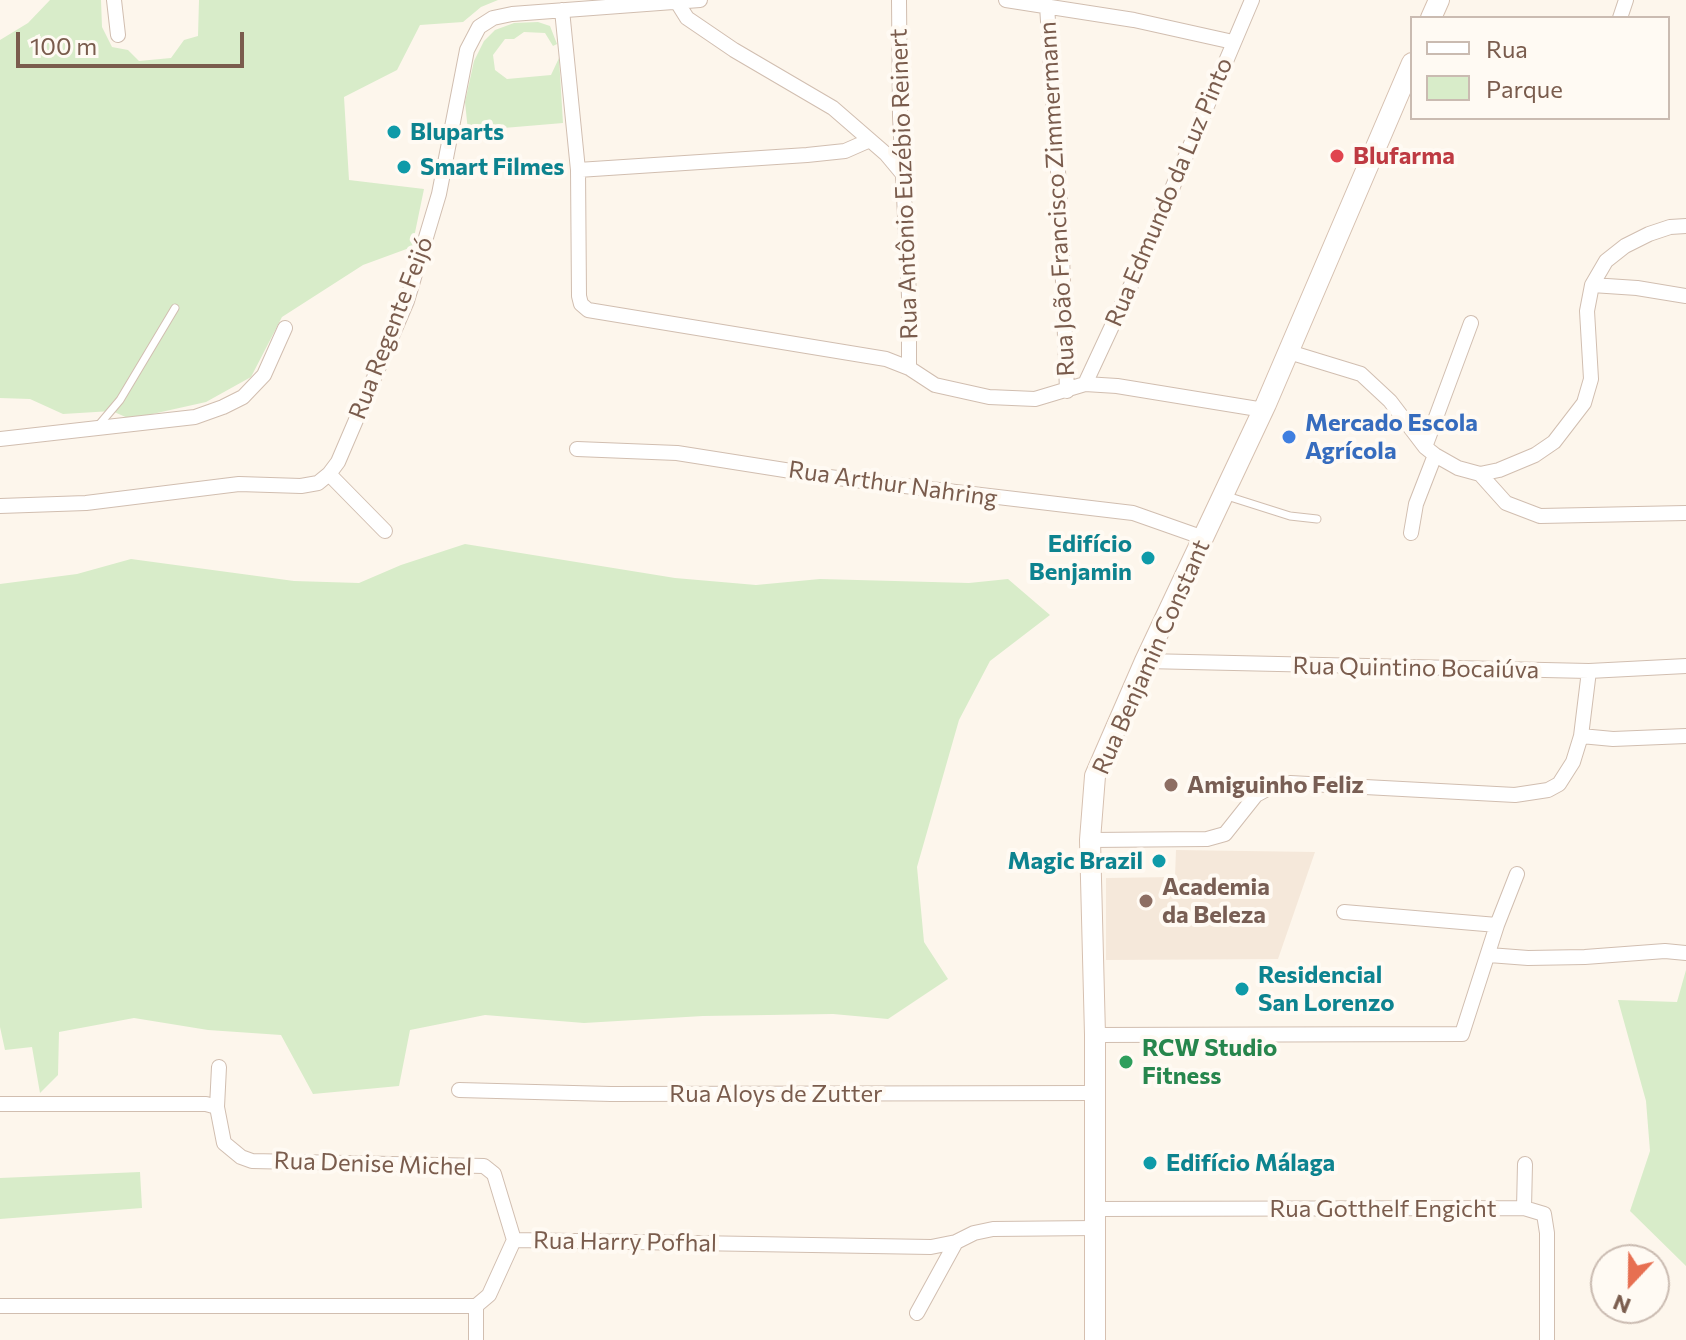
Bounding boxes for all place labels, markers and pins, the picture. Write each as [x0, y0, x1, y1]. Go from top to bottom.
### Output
place label: Bluparts [410, 118, 504, 146]
marker: Bluparts [385, 123, 403, 141]
place label: Blufarma [1353, 142, 1455, 170]
marker: Blufarma [1328, 147, 1346, 165]
place label: Smart Filmes [420, 153, 564, 181]
marker: Smart Filmes [395, 158, 413, 176]
place label: Mercado Escola Agrícola [1305, 409, 1478, 465]
marker: Mercado Escola Agrícola [1280, 428, 1298, 446]
place label: Edifício Benjamin [1029, 530, 1132, 586]
marker: Edifício Benjamin [1139, 549, 1157, 567]
place label: Amiguinho Feliz [1187, 771, 1364, 799]
marker: Amiguinho Feliz [1162, 776, 1180, 794]
place label: Magic Brazil [1008, 847, 1143, 875]
marker: Magic Brazil [1150, 852, 1168, 870]
place label: Academia da Beleza [1162, 873, 1270, 929]
marker: Academia da Beleza [1137, 892, 1155, 910]
place label: Residencial San Lorenzo [1258, 961, 1395, 1017]
marker: Residencial San Lorenzo [1233, 980, 1251, 998]
place label: RCW Studio Fitness [1142, 1034, 1277, 1090]
marker: RCW Studio Fitness [1117, 1053, 1135, 1071]
place label: Edifício Málaga [1166, 1149, 1335, 1177]
marker: Edifício Málaga [1141, 1154, 1159, 1172]

